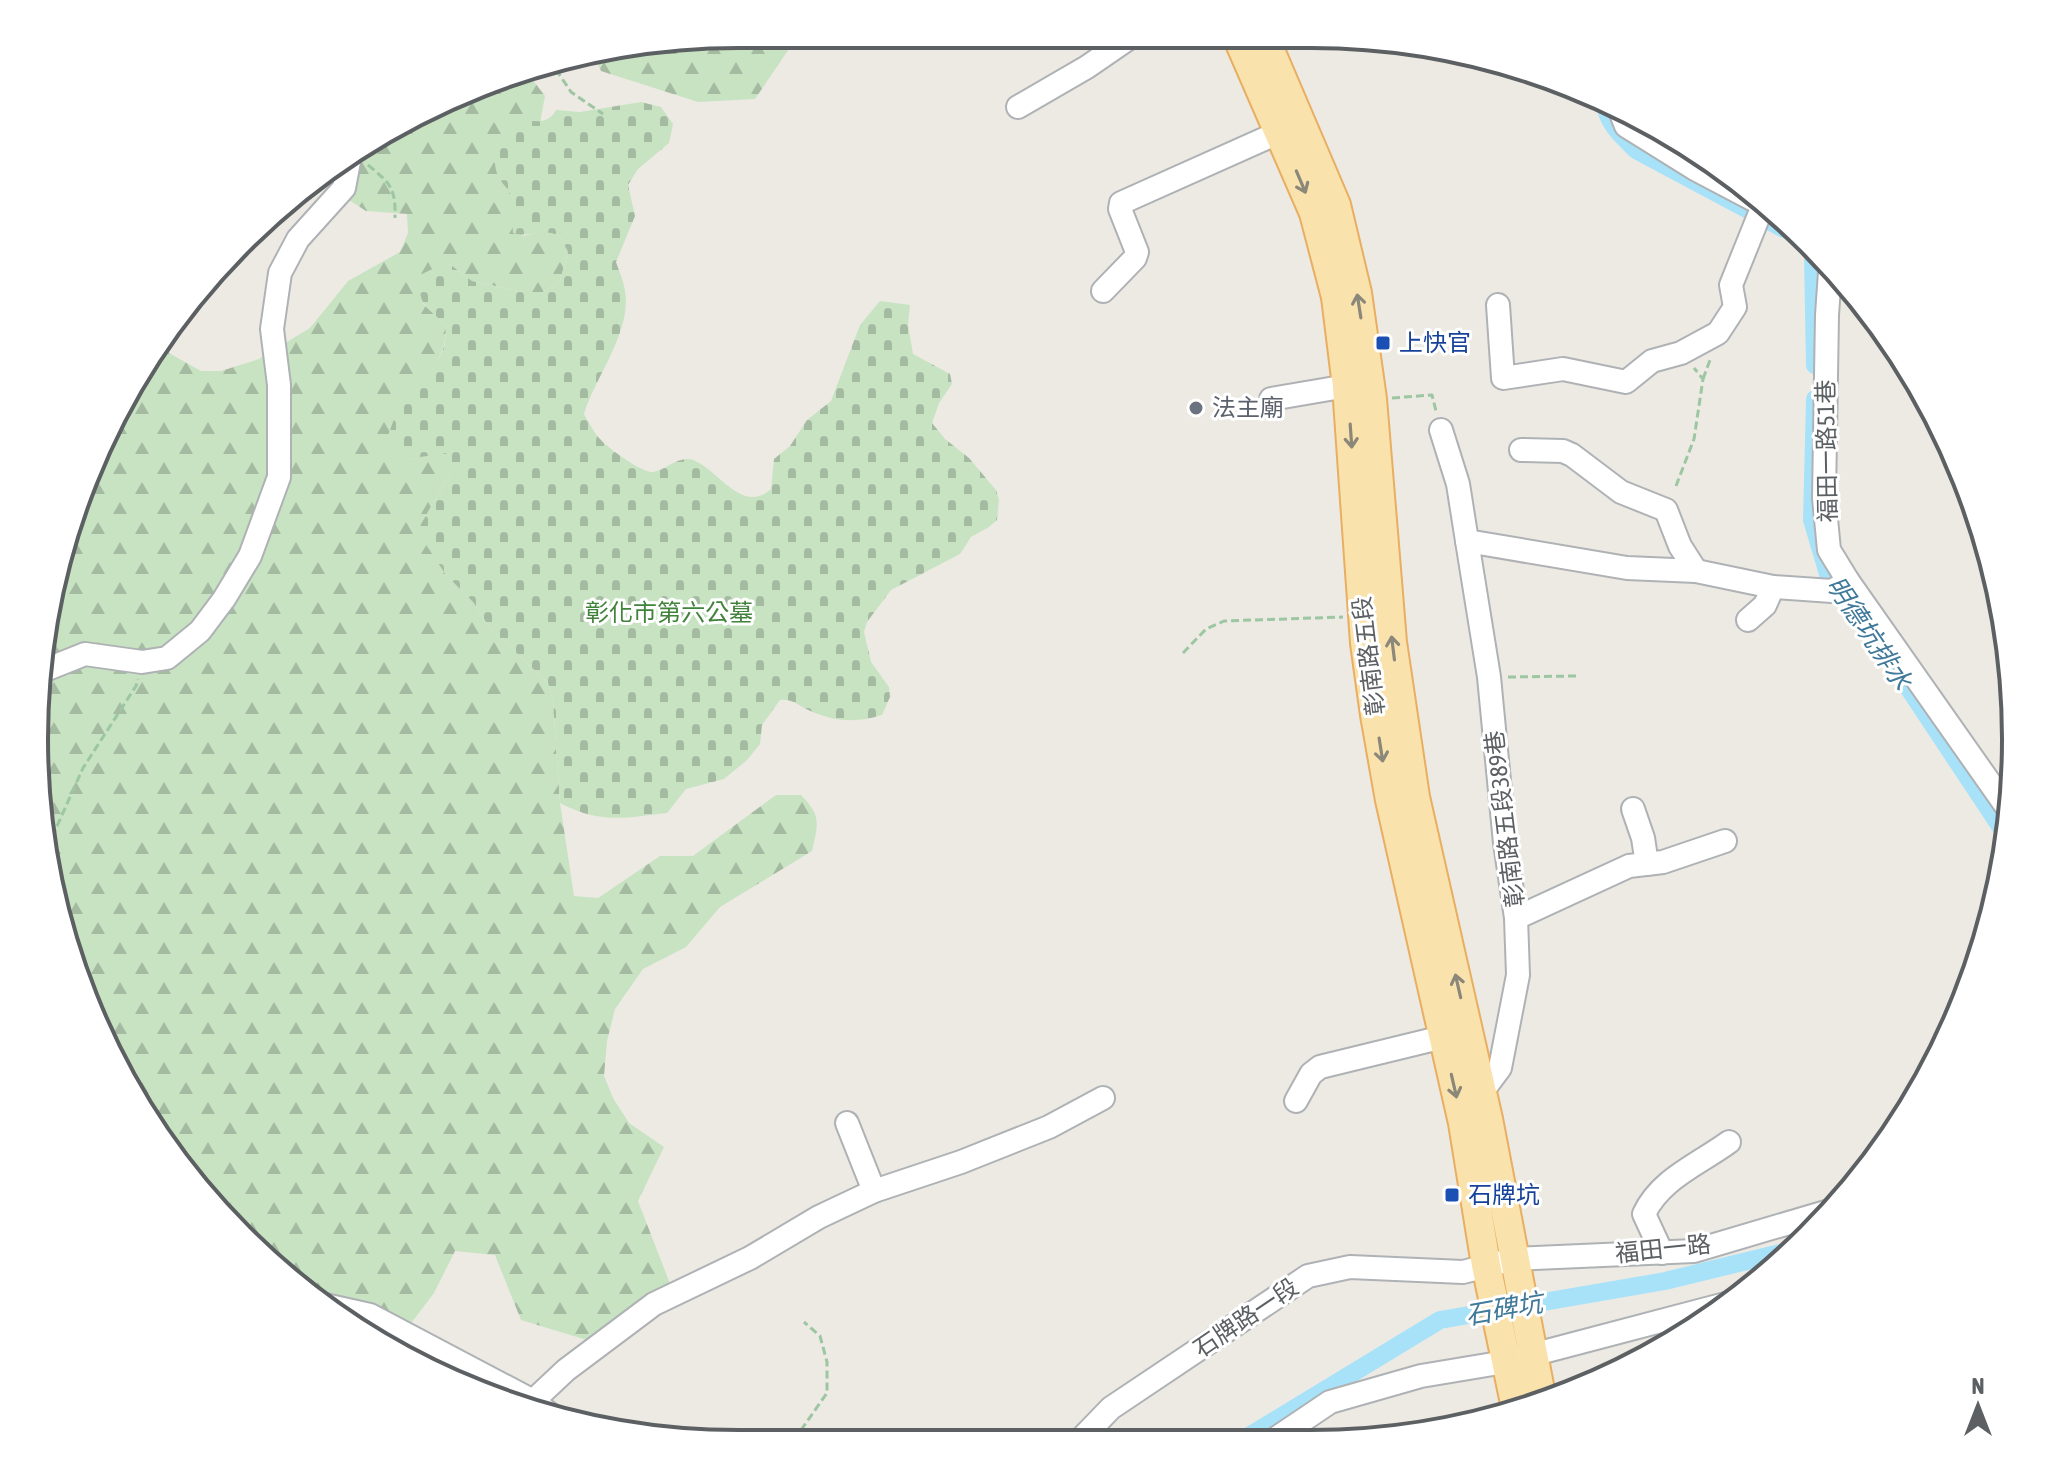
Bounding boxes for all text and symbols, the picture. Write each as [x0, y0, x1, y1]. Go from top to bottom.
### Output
one-way arrow [1295, 169, 1310, 194]
one-way arrow [1351, 294, 1366, 319]
place label: 上快官 [1399, 329, 1471, 356]
marker: 上快官 [1374, 334, 1392, 352]
street label: 福田一路51巷 [1812, 380, 1841, 523]
place label: 法主廟 [1212, 394, 1284, 421]
marker: 法主廟 [1187, 399, 1205, 417]
one-way arrow [1344, 422, 1359, 449]
water label: 明德坑排水 [1820, 571, 1918, 696]
street label: 彰南路五段 [1348, 595, 1389, 717]
park label: 彰化市第六公墓 [585, 599, 753, 626]
one-way arrow [1385, 636, 1400, 662]
street label: 彰南路五段389巷 [1480, 729, 1529, 909]
one-way arrow [1375, 737, 1390, 762]
one-way arrow [1450, 974, 1465, 999]
one-way arrow [1447, 1073, 1462, 1099]
place label: 石牌坑 [1468, 1181, 1540, 1208]
marker: 石牌坑 [1443, 1186, 1461, 1204]
street label: 福田一路 [1614, 1230, 1712, 1267]
street label: 石牌路一段 [1188, 1273, 1303, 1362]
water label: 石碑坑 [1463, 1287, 1549, 1331]
north arrow [1938, 1366, 2018, 1446]
text: N [1972, 1373, 1984, 1399]

